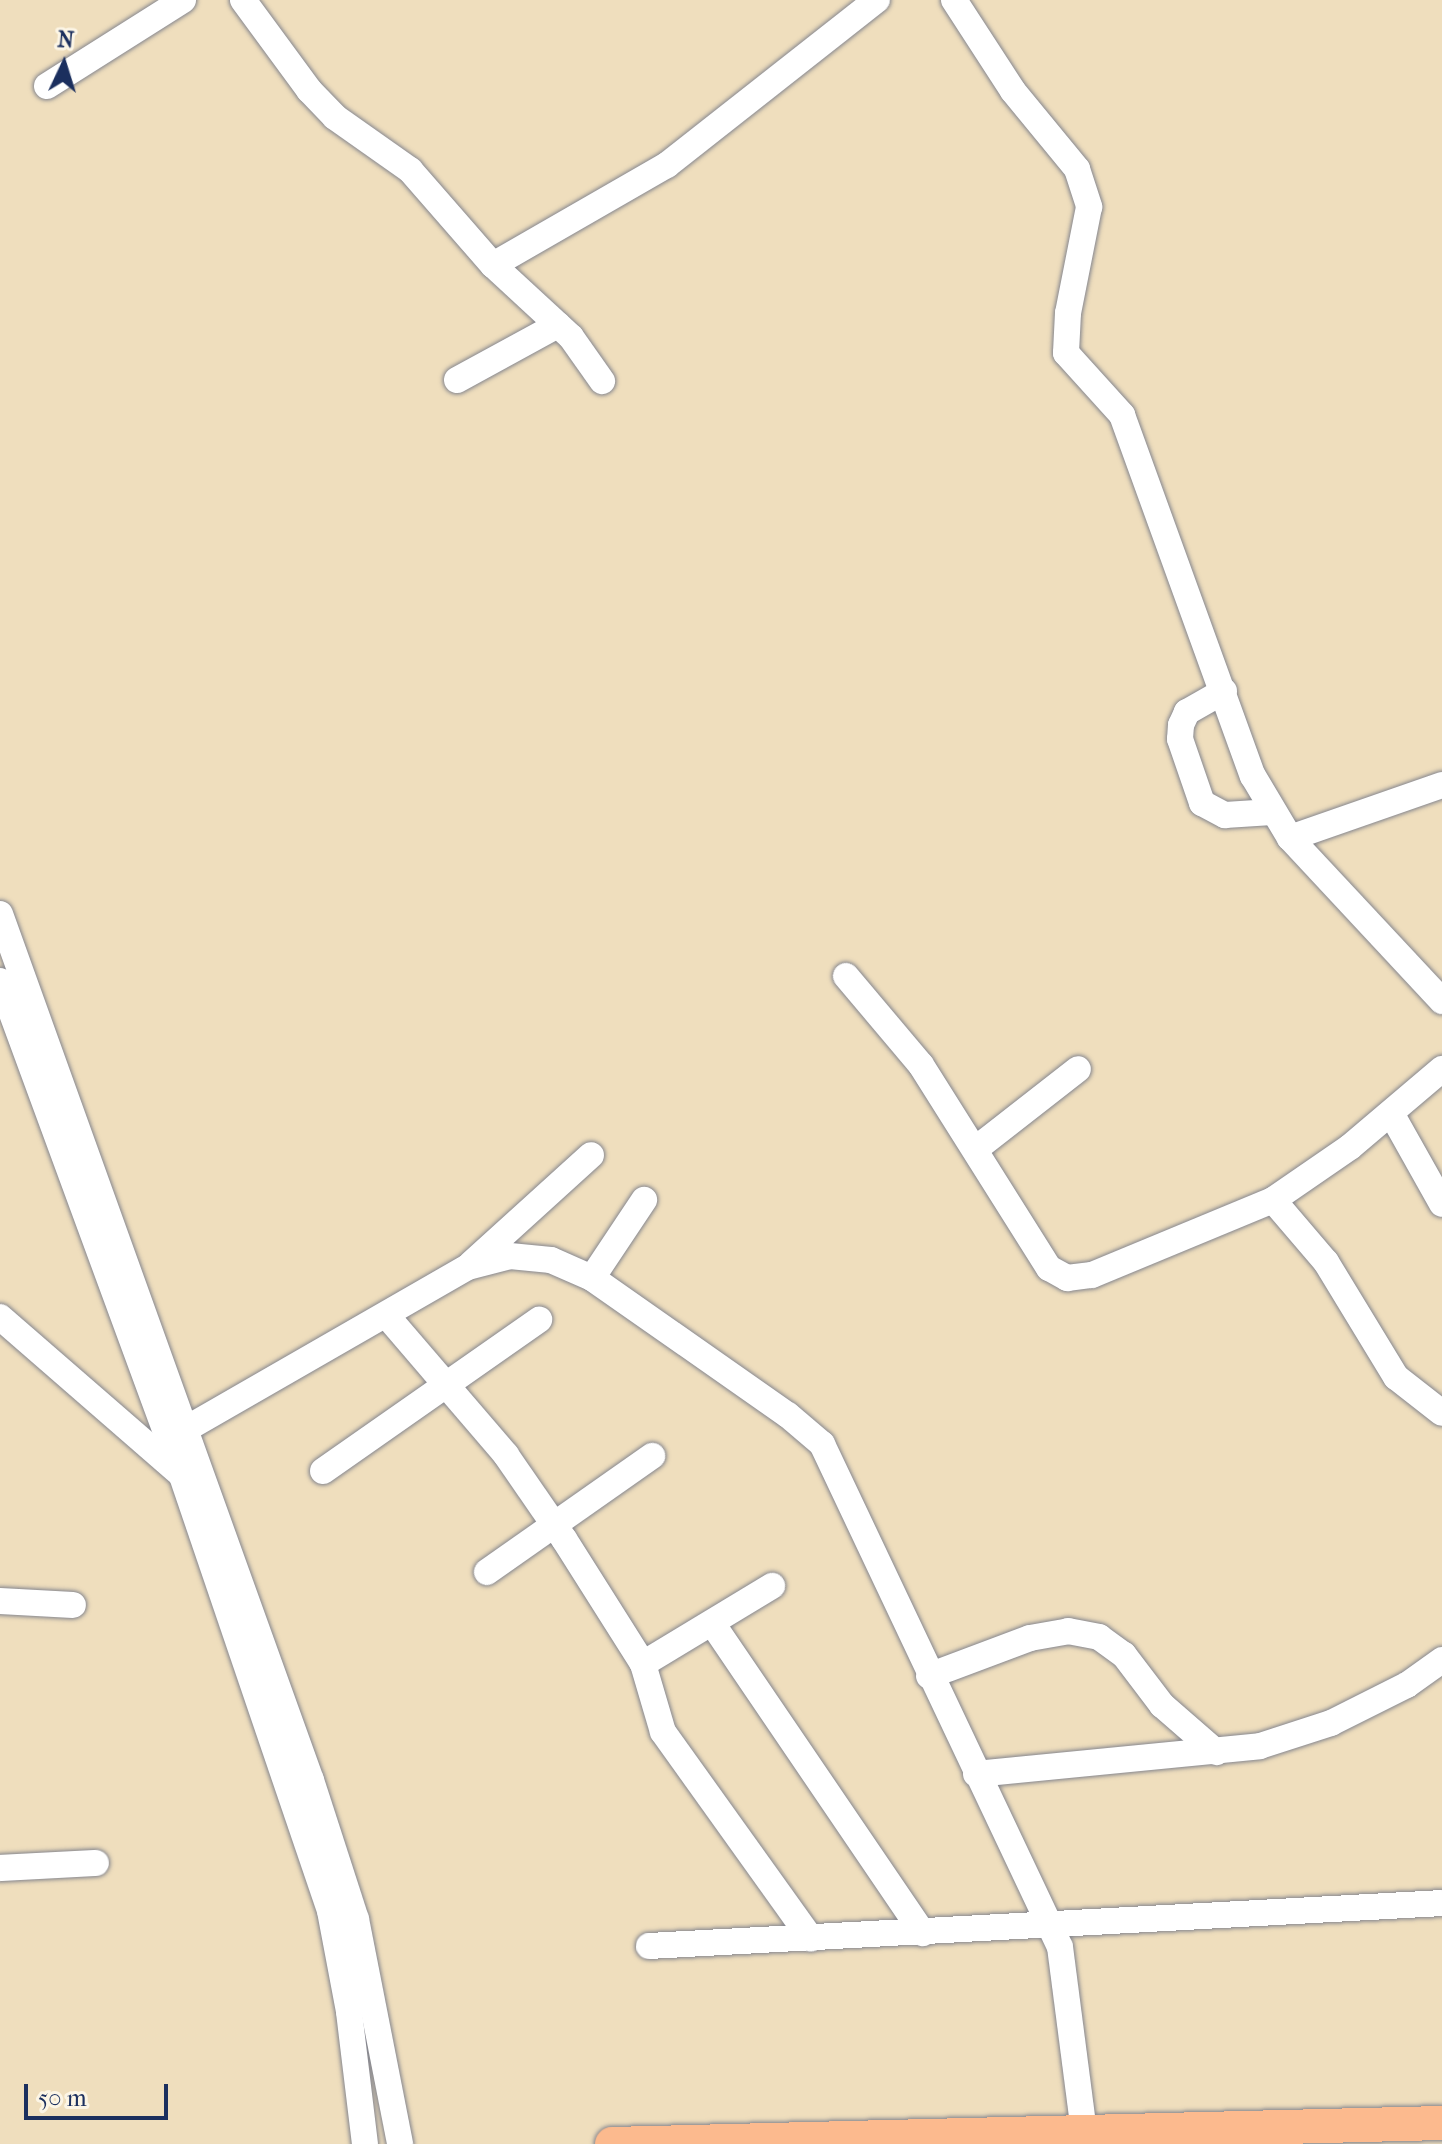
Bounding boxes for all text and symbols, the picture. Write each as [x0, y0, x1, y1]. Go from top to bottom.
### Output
north arrow [24, 24, 104, 104]
text: N [56, 27, 75, 54]
scale bar [28, 2068, 172, 2118]
text: 50 m [38, 2084, 87, 2112]

